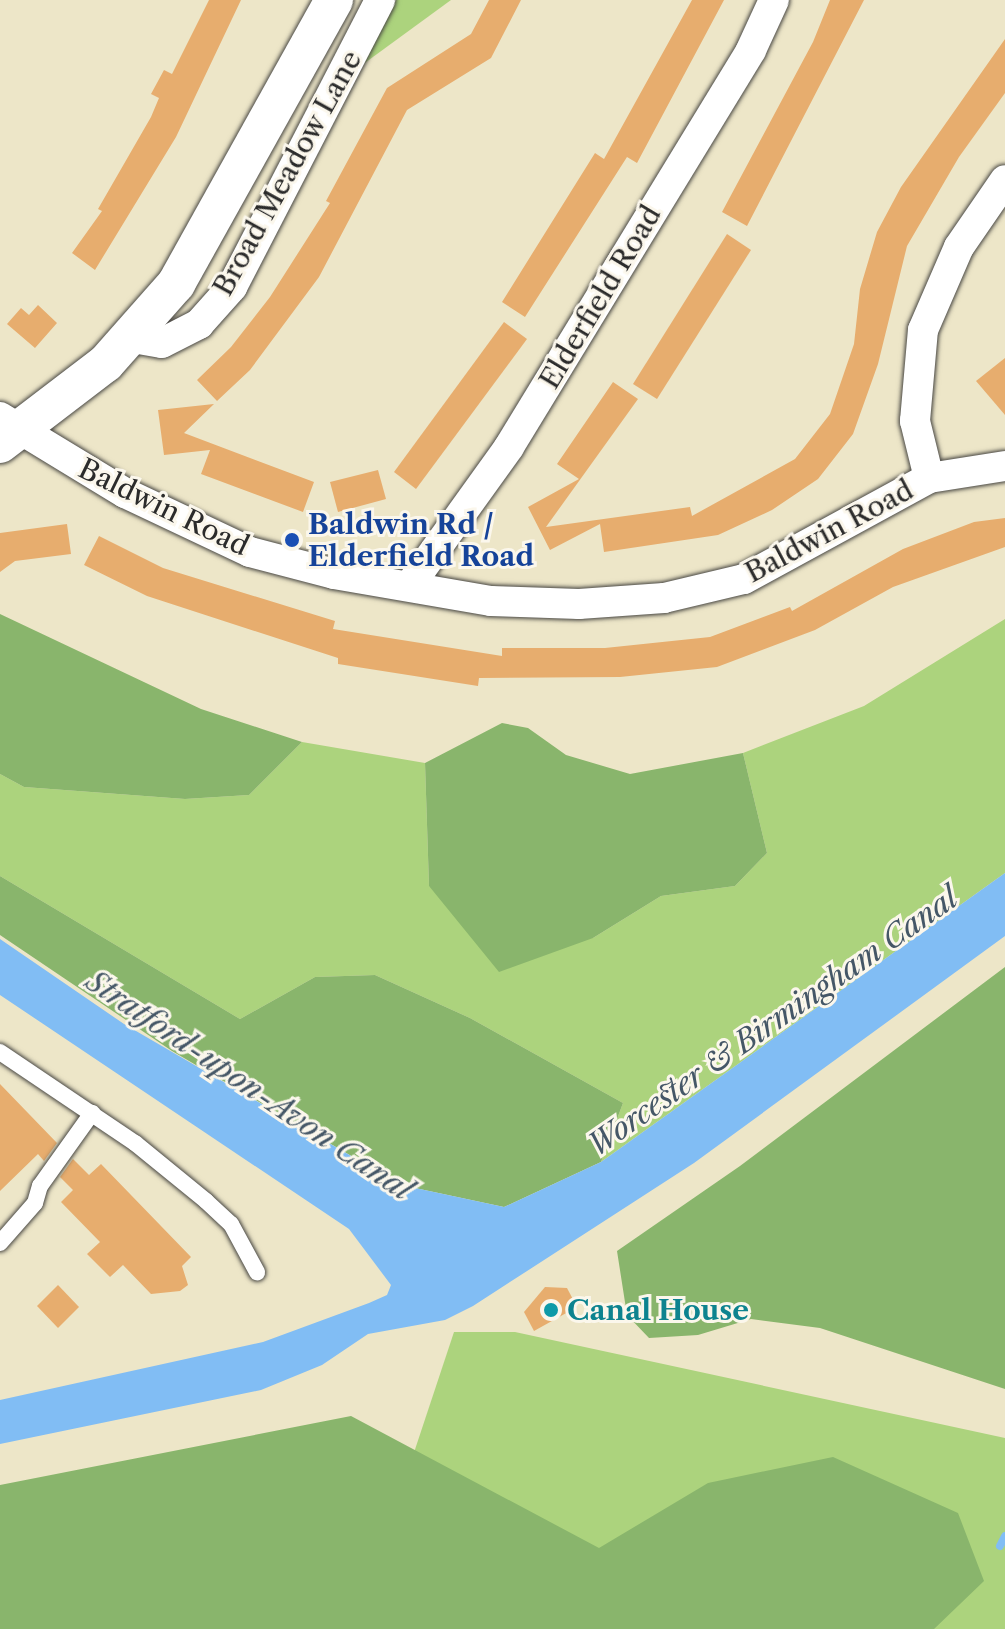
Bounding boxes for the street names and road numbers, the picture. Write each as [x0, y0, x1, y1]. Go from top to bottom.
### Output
street label: Broad Meadow Lane [205, 44, 369, 302]
street label: Elderfield Road [532, 199, 668, 395]
street label: Baldwin Road [73, 451, 255, 563]
street label: Baldwin Road [739, 473, 919, 589]

